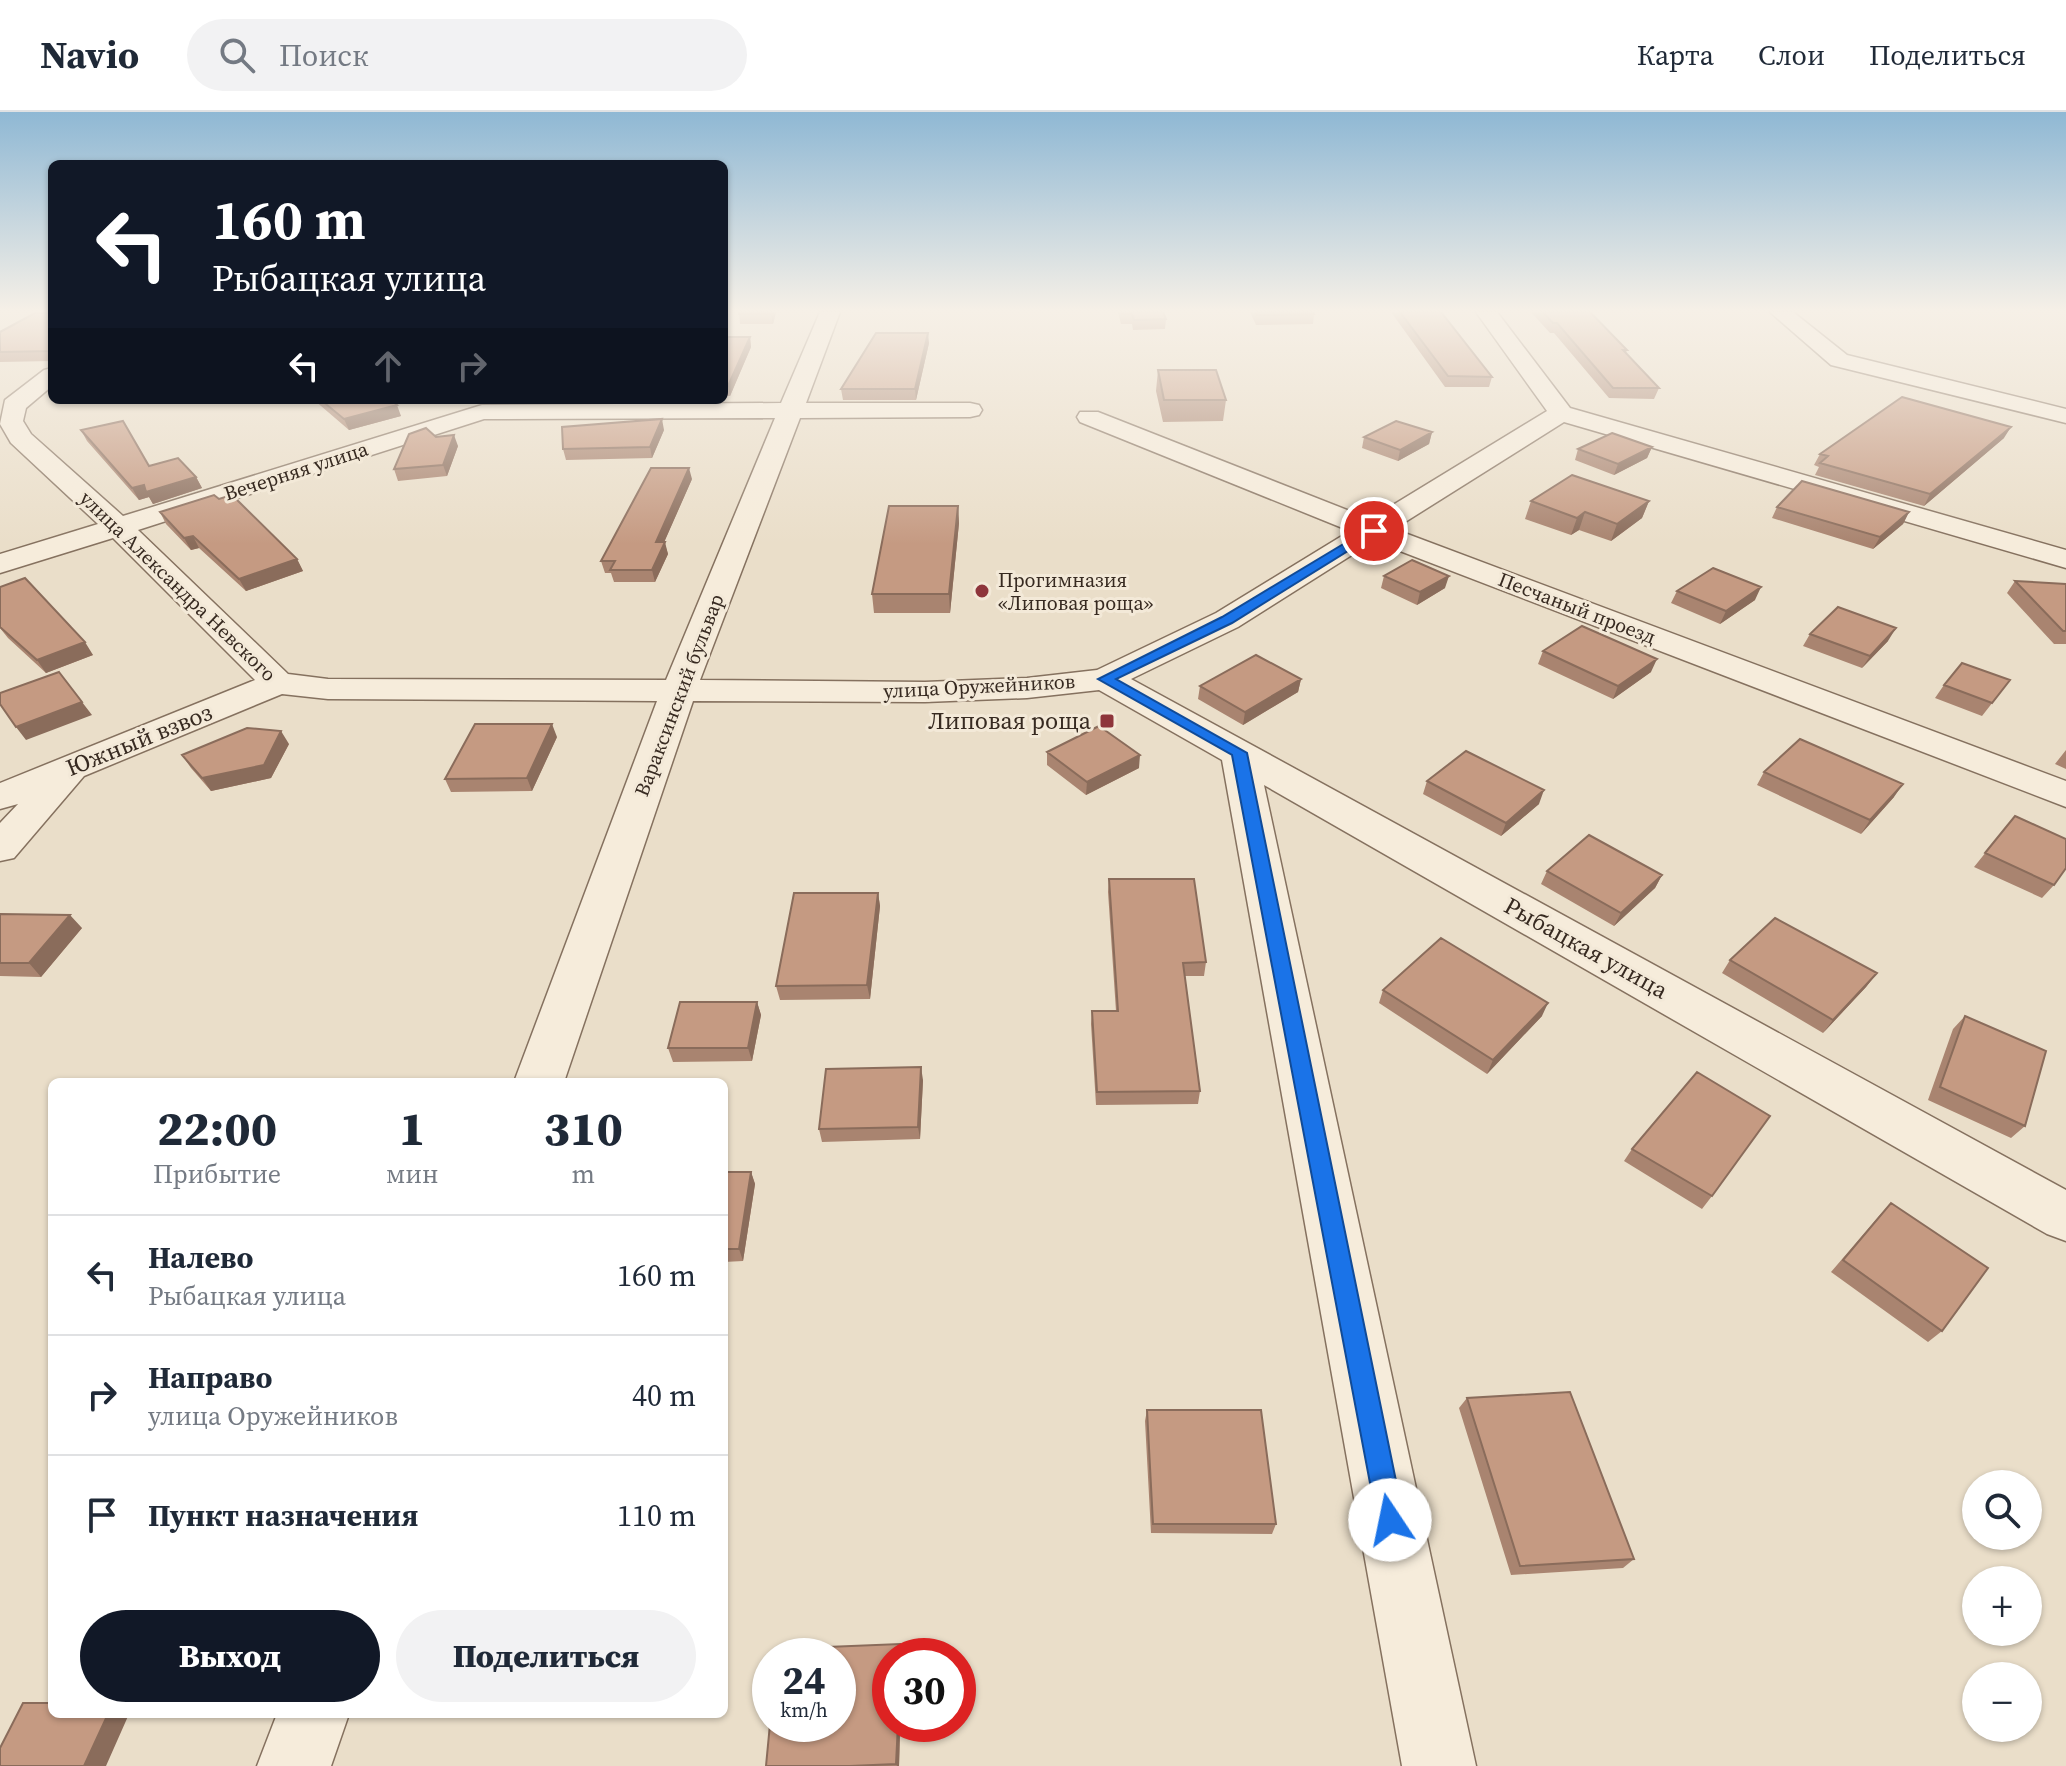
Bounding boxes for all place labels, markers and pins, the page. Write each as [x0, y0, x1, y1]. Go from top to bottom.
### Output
pin [1340, 497, 1408, 565]
place label: Прогимназия «Липовая роща» [998, 566, 1154, 617]
marker: Прогимназия «Липовая роща» [973, 582, 991, 600]
place label: Липовая роща [928, 704, 1092, 737]
marker: Липовая роща [1098, 712, 1116, 730]

